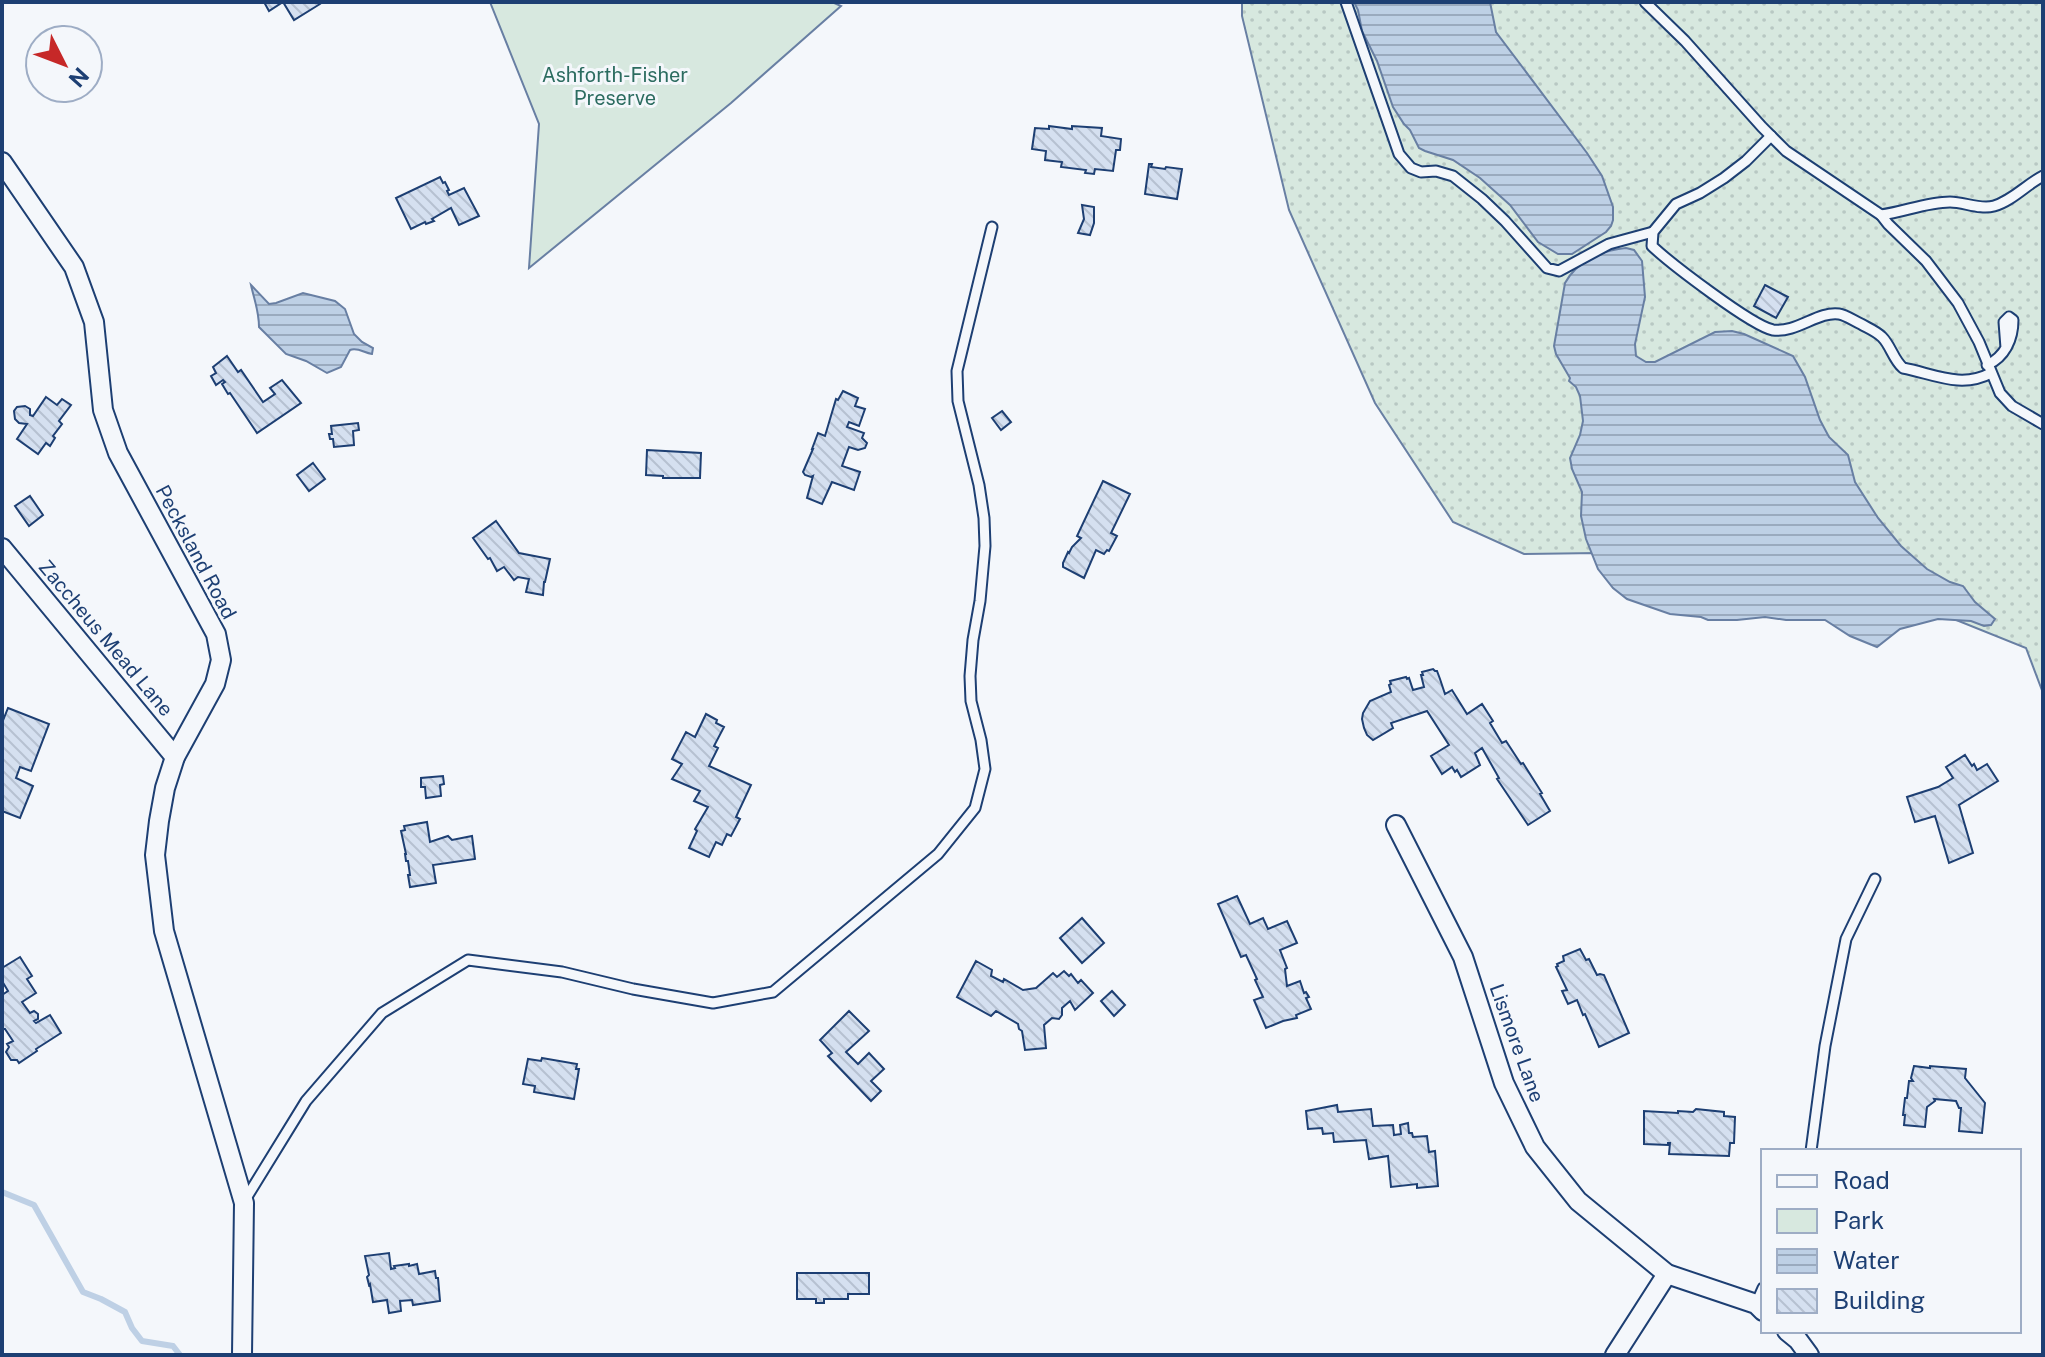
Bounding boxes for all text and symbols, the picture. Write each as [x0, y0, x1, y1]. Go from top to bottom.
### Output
north arrow [24, 24, 104, 104]
text: N [63, 62, 94, 92]
park label: Ashforth-Fisher Preserve [542, 63, 688, 110]
street label: Pecksland Road [151, 481, 241, 623]
street label: Zaccheus Mead Lane [34, 555, 178, 721]
street label: Lismore Lane [1484, 981, 1550, 1105]
legend [1761, 1149, 2021, 1333]
text: Road [1833, 1166, 1890, 1194]
text: Park [1833, 1206, 1884, 1234]
text: Water [1833, 1246, 1900, 1274]
text: Building [1833, 1286, 1925, 1314]

